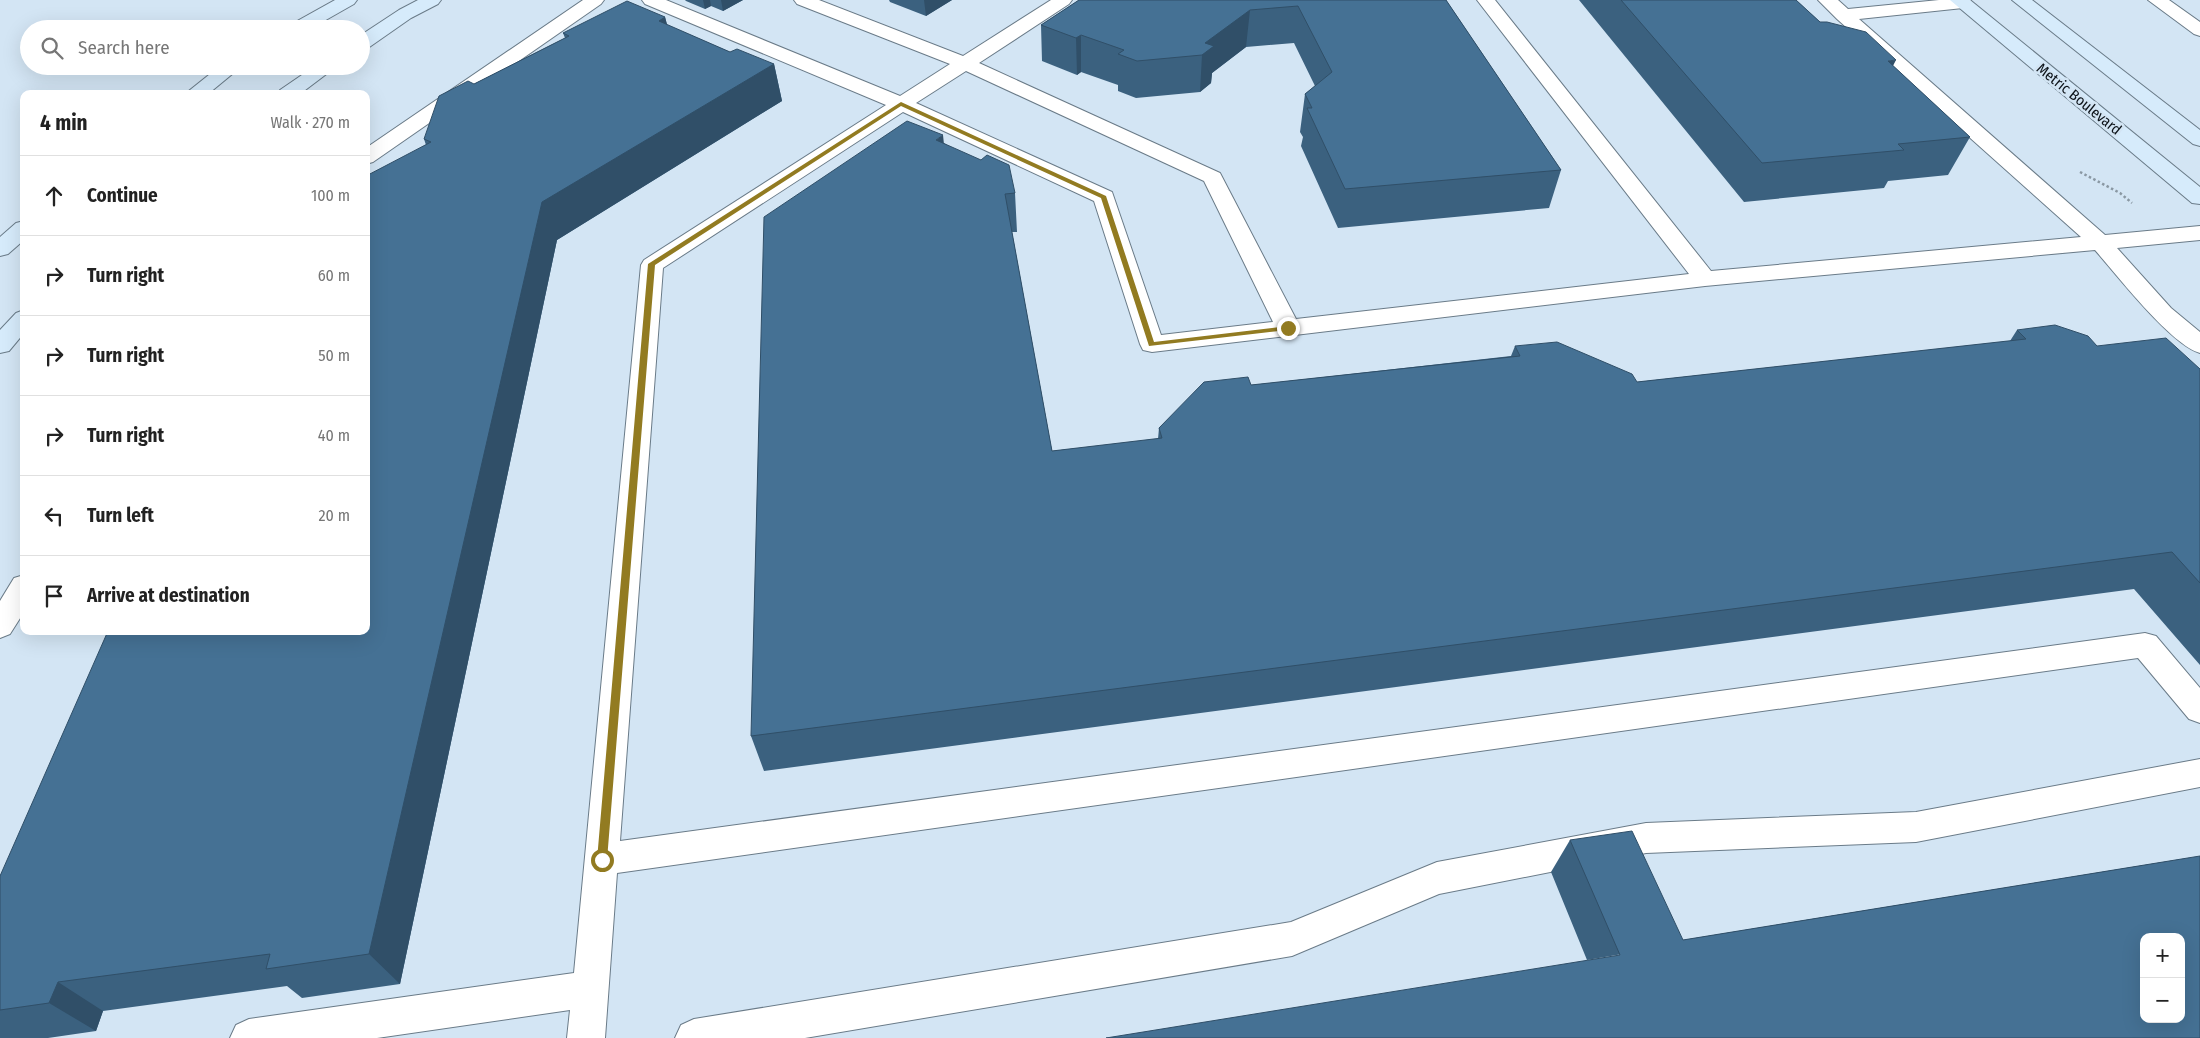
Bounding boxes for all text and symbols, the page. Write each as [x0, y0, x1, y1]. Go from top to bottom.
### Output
search box [20, 20, 370, 75]
icon: search [38, 34, 66, 62]
text: Search here [78, 36, 170, 59]
street label: Metric Boulevard [2033, 59, 2125, 139]
text: 4 min [40, 110, 88, 136]
text: Walk · 270 m [271, 113, 350, 132]
icon: ahead [40, 182, 68, 210]
text: Continue [87, 184, 158, 207]
text: 100 m [311, 186, 350, 205]
icon: right [40, 262, 68, 290]
text: Turn right [87, 264, 164, 287]
text: 60 m [318, 266, 350, 285]
route end [1277, 317, 1300, 340]
icon: right [40, 342, 68, 370]
text: Turn right [87, 344, 164, 367]
text: 50 m [318, 346, 350, 365]
icon: right [40, 422, 68, 450]
text: Turn right [87, 424, 164, 447]
text: 40 m [318, 426, 350, 445]
icon: left [40, 502, 68, 530]
text: Turn left [87, 504, 154, 527]
text: 20 m [319, 506, 350, 525]
icon: arrive [40, 582, 68, 610]
text: Arrive at destination [87, 584, 250, 607]
route start [591, 849, 614, 872]
map controls [2140, 933, 2185, 1023]
button: + [2140, 933, 2185, 978]
button: − [2140, 978, 2185, 1023]

